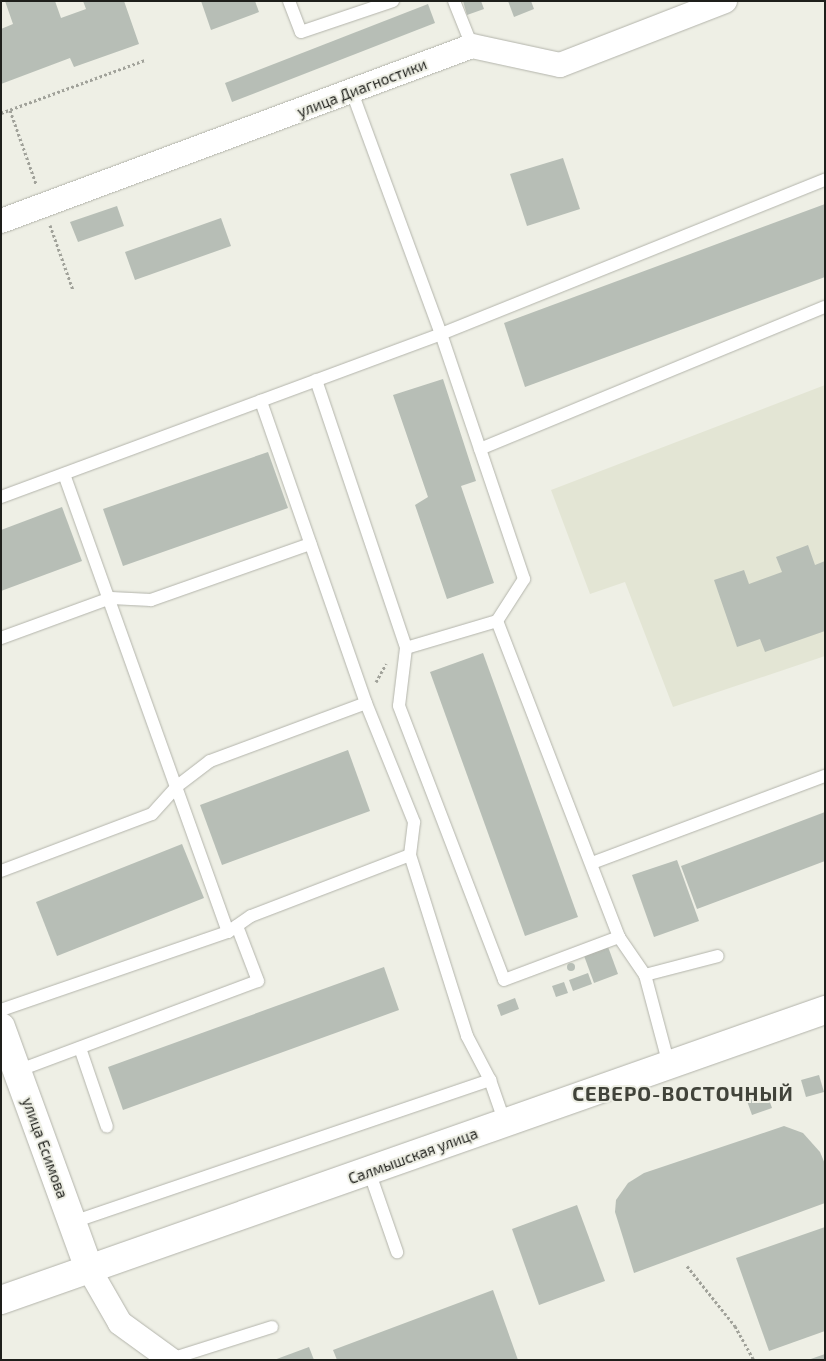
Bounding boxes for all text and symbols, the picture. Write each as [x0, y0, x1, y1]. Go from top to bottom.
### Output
street label: улица Диагностики [295, 55, 429, 121]
district label: СЕВЕРО-ВОСТОЧНЫЙ [570, 1081, 796, 1105]
street label: улица Есимова [18, 1095, 72, 1201]
street label: Салмышская улица [346, 1124, 480, 1188]

